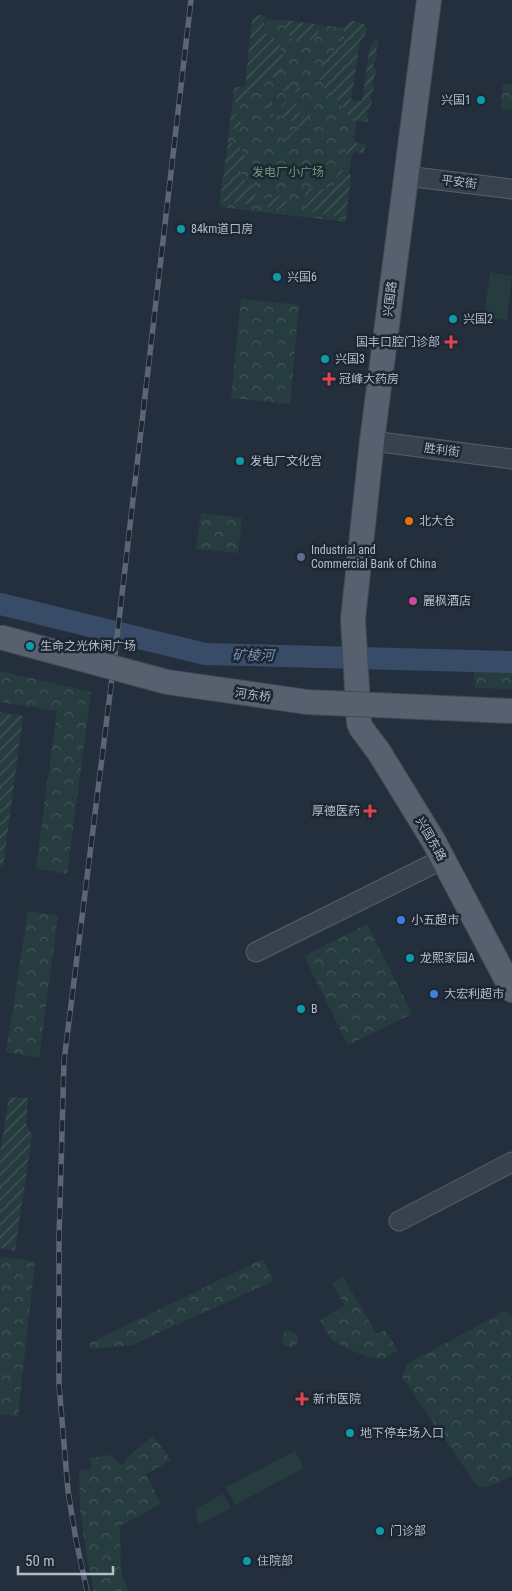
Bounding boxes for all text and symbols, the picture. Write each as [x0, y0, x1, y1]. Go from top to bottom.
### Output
place label: 兴国1 [441, 93, 471, 107]
marker: 兴国1 [475, 94, 487, 106]
park label: 发电厂小广场 [252, 165, 324, 179]
street label: 平安街 [440, 173, 478, 191]
place label: 84km道口房 [191, 222, 253, 236]
marker: 84km道口房 [175, 223, 187, 235]
place label: 兴国6 [287, 270, 317, 284]
marker: 兴国6 [271, 271, 283, 283]
street label: 兴国路 [381, 280, 399, 318]
place label: 兴国2 [463, 312, 493, 326]
marker: 兴国2 [447, 313, 459, 325]
place label: 国丰口腔门诊部 [356, 335, 440, 349]
marker: 国丰口腔门诊部 [444, 335, 458, 349]
place label: 兴国3 [335, 352, 365, 366]
marker: 兴国3 [319, 353, 331, 365]
place label: 冠峰大药房 [339, 372, 399, 386]
marker: 冠峰大药房 [323, 373, 335, 385]
street label: 胜利街 [423, 441, 461, 459]
place label: 发电厂文化宫 [250, 454, 322, 468]
marker: 发电厂文化宫 [234, 455, 246, 467]
place label: 北大仓 [419, 514, 455, 528]
marker: 北大仓 [403, 515, 415, 527]
place label: Industrial and Commercial Bank of China [311, 543, 437, 571]
marker: Industrial and Commercial Bank of China [295, 551, 307, 563]
place label: 麗枫酒店 [423, 594, 471, 608]
marker: 麗枫酒店 [407, 595, 419, 607]
place label: 生命之光休闲广场 [40, 639, 136, 653]
marker: 生命之光休闲广场 [24, 640, 36, 652]
water label: 矿棱河 [232, 647, 277, 663]
street label: 河东桥 [234, 686, 272, 704]
place label: 厚德医药 [312, 804, 360, 818]
marker: 厚德医药 [364, 805, 376, 817]
street label: 兴国东路 [413, 815, 449, 863]
place label: 小五超市 [411, 913, 459, 927]
marker: 小五超市 [395, 914, 407, 926]
place label: 龙熙家园A [420, 951, 475, 965]
marker: 龙熙家园A [404, 952, 416, 964]
place label: 大宏利超市 [444, 987, 504, 1001]
marker: 大宏利超市 [428, 988, 440, 1000]
place label: B [311, 1002, 318, 1016]
marker: B [295, 1003, 307, 1015]
marker: 新市医院 [295, 1392, 309, 1406]
place label: 新市医院 [313, 1392, 361, 1406]
place label: 地下停车场入口 [360, 1426, 444, 1440]
marker: 地下停车场入口 [344, 1427, 356, 1439]
place label: 门诊部 [390, 1524, 426, 1538]
marker: 门诊部 [374, 1525, 386, 1537]
scale bar [18, 1544, 112, 1576]
text: 50 m [25, 1552, 55, 1570]
place label: 住院部 [257, 1554, 293, 1568]
marker: 住院部 [241, 1555, 253, 1567]

